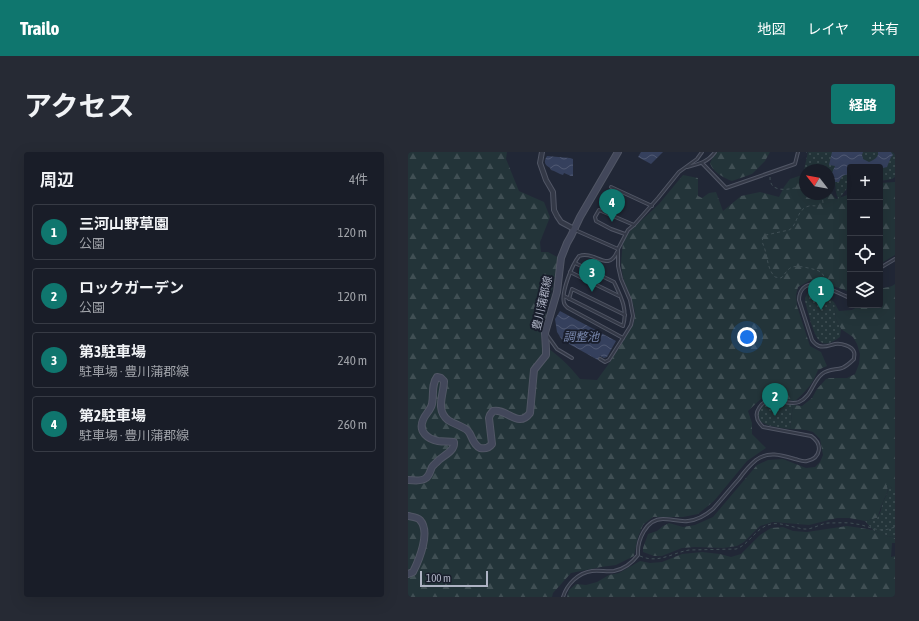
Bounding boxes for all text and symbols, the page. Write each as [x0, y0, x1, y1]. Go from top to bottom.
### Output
text: Trailo [20, 17, 59, 39]
text: 地図 [757, 21, 785, 37]
text: レイヤ [807, 21, 849, 37]
text: 共有 [871, 21, 899, 37]
button: 経路 [831, 84, 895, 124]
text: アクセス [24, 90, 135, 122]
north arrow [799, 164, 835, 200]
map controls [847, 164, 883, 308]
button: + [847, 164, 883, 200]
text: 周辺 [40, 170, 74, 190]
text: 4件 [349, 172, 368, 187]
pin: 4 [599, 189, 625, 222]
button: − [847, 200, 883, 236]
text: 三河山野草園 [79, 215, 169, 232]
text: 1 [51, 225, 57, 240]
text: 120 m [338, 225, 367, 240]
text: 公園 [79, 236, 105, 251]
button: locate [847, 236, 883, 272]
pin: 3 [579, 259, 605, 292]
button: layers [847, 272, 883, 308]
street label: 豊川蒲郡線 [530, 275, 554, 331]
pin: 1 [808, 277, 834, 310]
text: ロックガーデン [79, 279, 184, 296]
text: 2 [51, 289, 57, 304]
text: 120 m [338, 289, 367, 304]
text: 公園 [79, 300, 105, 315]
your location [737, 327, 757, 347]
water label: 調整池 [563, 330, 600, 344]
text: 第3駐車場 [79, 343, 146, 360]
text: 3 [51, 353, 57, 368]
text: 240 m [338, 353, 367, 368]
text: 駐車場 · 豊川蒲郡線 [79, 364, 189, 379]
pin: 2 [762, 383, 788, 416]
text: 第2駐車場 [79, 407, 146, 424]
text: 4 [51, 417, 57, 432]
text: 260 m [338, 417, 367, 432]
text: 駐車場 · 豊川蒲郡線 [79, 428, 189, 443]
scale bar [420, 569, 488, 588]
text: 100 m [426, 572, 451, 584]

